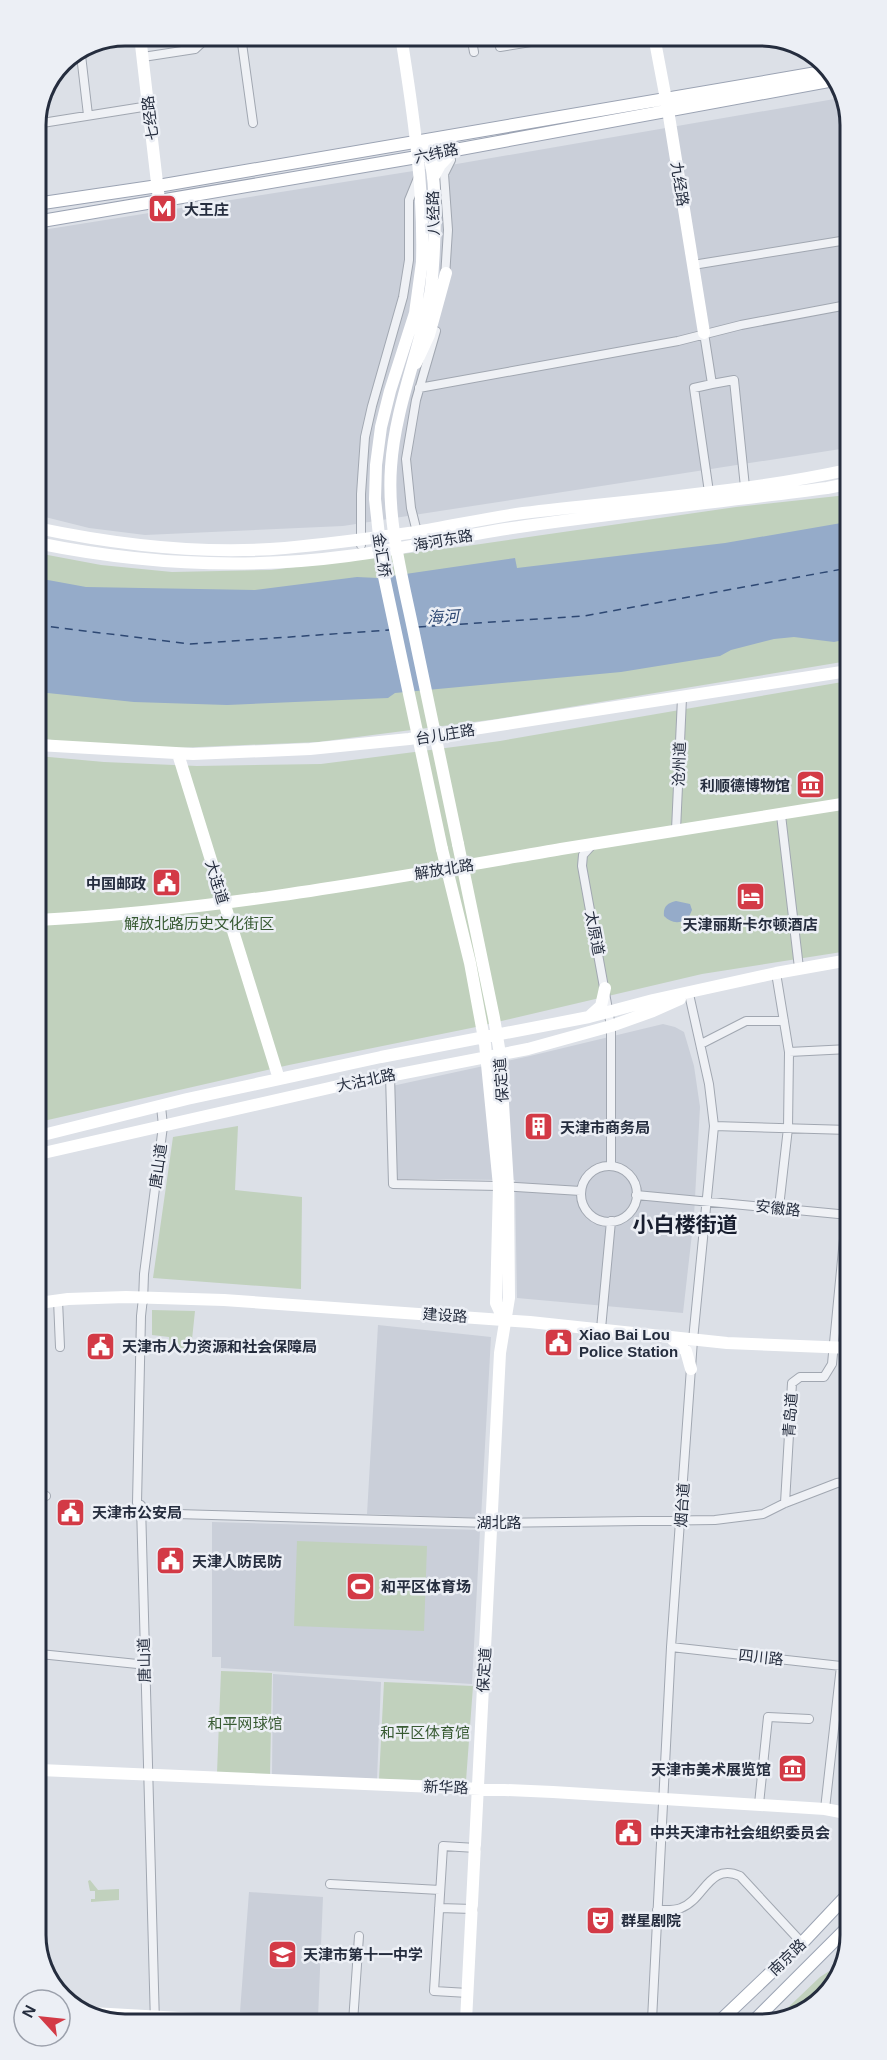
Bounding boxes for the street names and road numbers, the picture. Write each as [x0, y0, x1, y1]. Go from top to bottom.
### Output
street label: 七经路 [139, 95, 161, 141]
street label: 六纬路 [412, 140, 460, 166]
street label: 九经路 [668, 160, 692, 208]
street label: 八经路 [424, 190, 442, 236]
street label: 海河东路 [412, 526, 474, 554]
street label: 金汇桥 [370, 531, 394, 579]
street label: 台儿庄路 [414, 721, 476, 747]
street label: 沧州道 [670, 741, 688, 787]
street label: 解放北路 [413, 856, 475, 882]
street label: 大连道 [202, 858, 232, 906]
street label: 太原道 [582, 909, 608, 957]
street label: 保定道 [491, 1057, 511, 1103]
street label: 大沽北路 [335, 1065, 397, 1095]
street label: 唐山道 [146, 1143, 170, 1189]
street label: 安徽路 [755, 1197, 801, 1219]
street label: 建设路 [422, 1305, 468, 1325]
street label: 青岛道 [780, 1392, 800, 1438]
street label: 烟台道 [672, 1482, 692, 1528]
street label: 湖北路 [476, 1514, 522, 1531]
street label: 唐山道 [135, 1637, 153, 1683]
street label: 四川路 [738, 1646, 784, 1668]
street label: 保定道 [474, 1647, 494, 1693]
street label: 新华路 [423, 1778, 469, 1796]
street label: 南京路 [765, 1935, 809, 1979]

